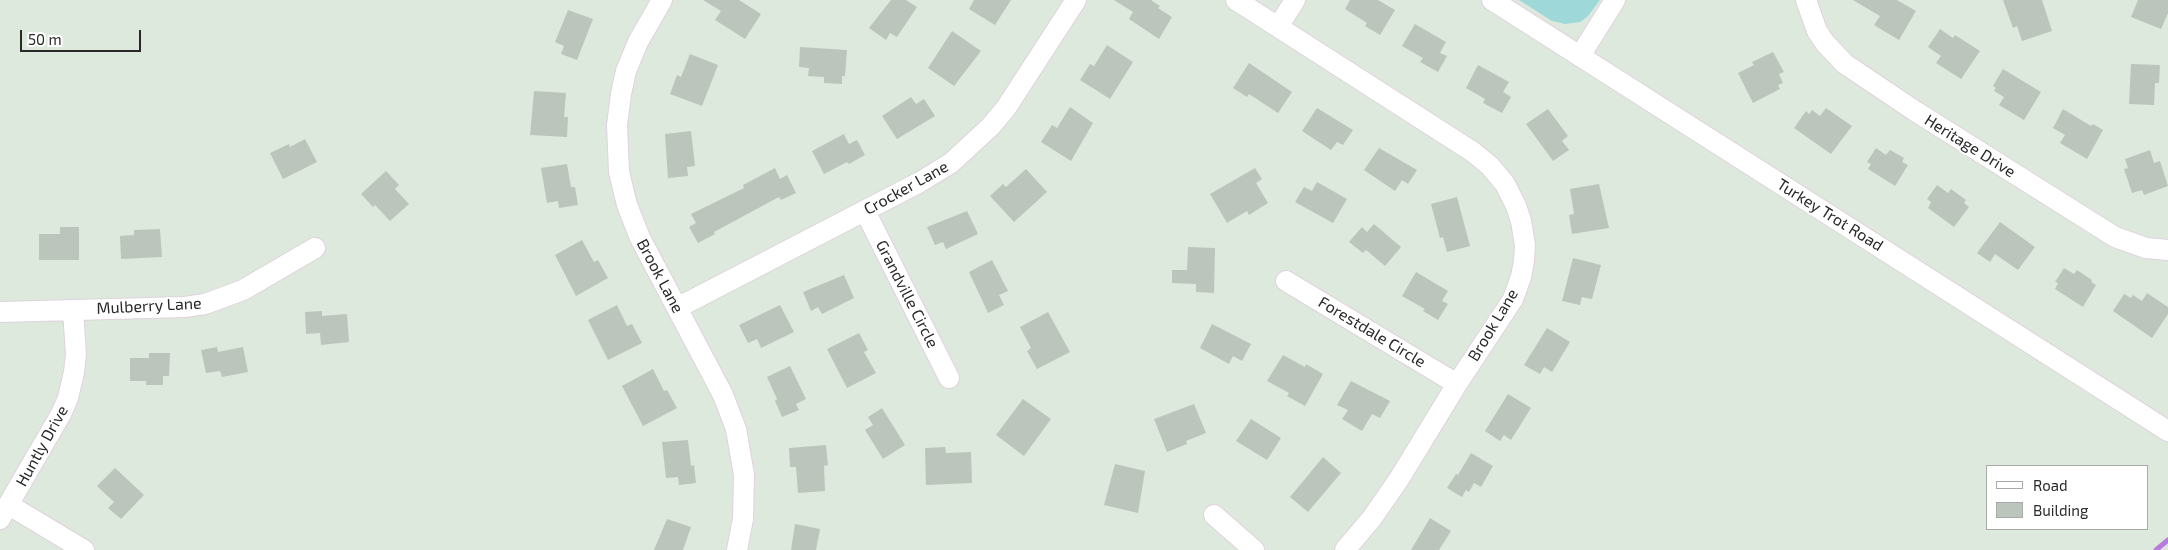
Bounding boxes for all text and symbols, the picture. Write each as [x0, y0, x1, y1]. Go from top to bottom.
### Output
scale bar [22, 20, 144, 52]
text: 50 m [28, 30, 62, 48]
street label: Heritage Drive [1921, 110, 2019, 182]
street label: Crocker Lane [860, 157, 952, 219]
street label: Turkey Trot Road [1773, 175, 1887, 255]
street label: Brook Lane [633, 236, 687, 316]
street label: Grandville Circle [872, 237, 942, 351]
street label: Brook Lane [1464, 285, 1522, 365]
street label: Forestdale Circle [1315, 292, 1429, 372]
street label: Mulberry Lane [96, 294, 202, 318]
street label: Huntly Drive [12, 402, 72, 490]
legend [1986, 465, 2148, 530]
text: Road [2033, 476, 2068, 494]
text: Building [2033, 501, 2088, 519]

